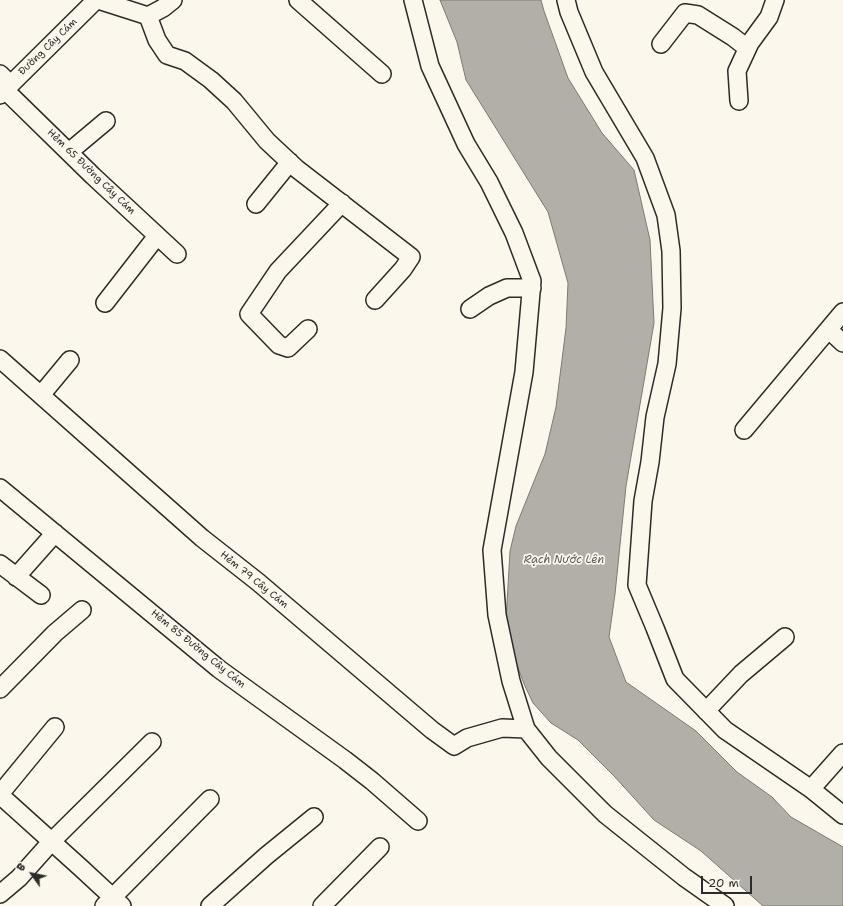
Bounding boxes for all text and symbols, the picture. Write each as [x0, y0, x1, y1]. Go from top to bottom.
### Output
street label: Đường Cây Cám [16, 16, 80, 78]
street label: Hẻm 65 Đường Cây Cám [44, 127, 138, 217]
street label: Hẻm 79 Cây Cám [218, 549, 290, 611]
water label: Rạch Nước Lên [524, 553, 604, 567]
street label: Hẻm 85 Đường Cây Cám [148, 607, 248, 691]
north arrow [12, 854, 52, 894]
text: B [13, 860, 30, 874]
scale bar [703, 868, 754, 894]
text: 20 m [708, 875, 739, 891]

